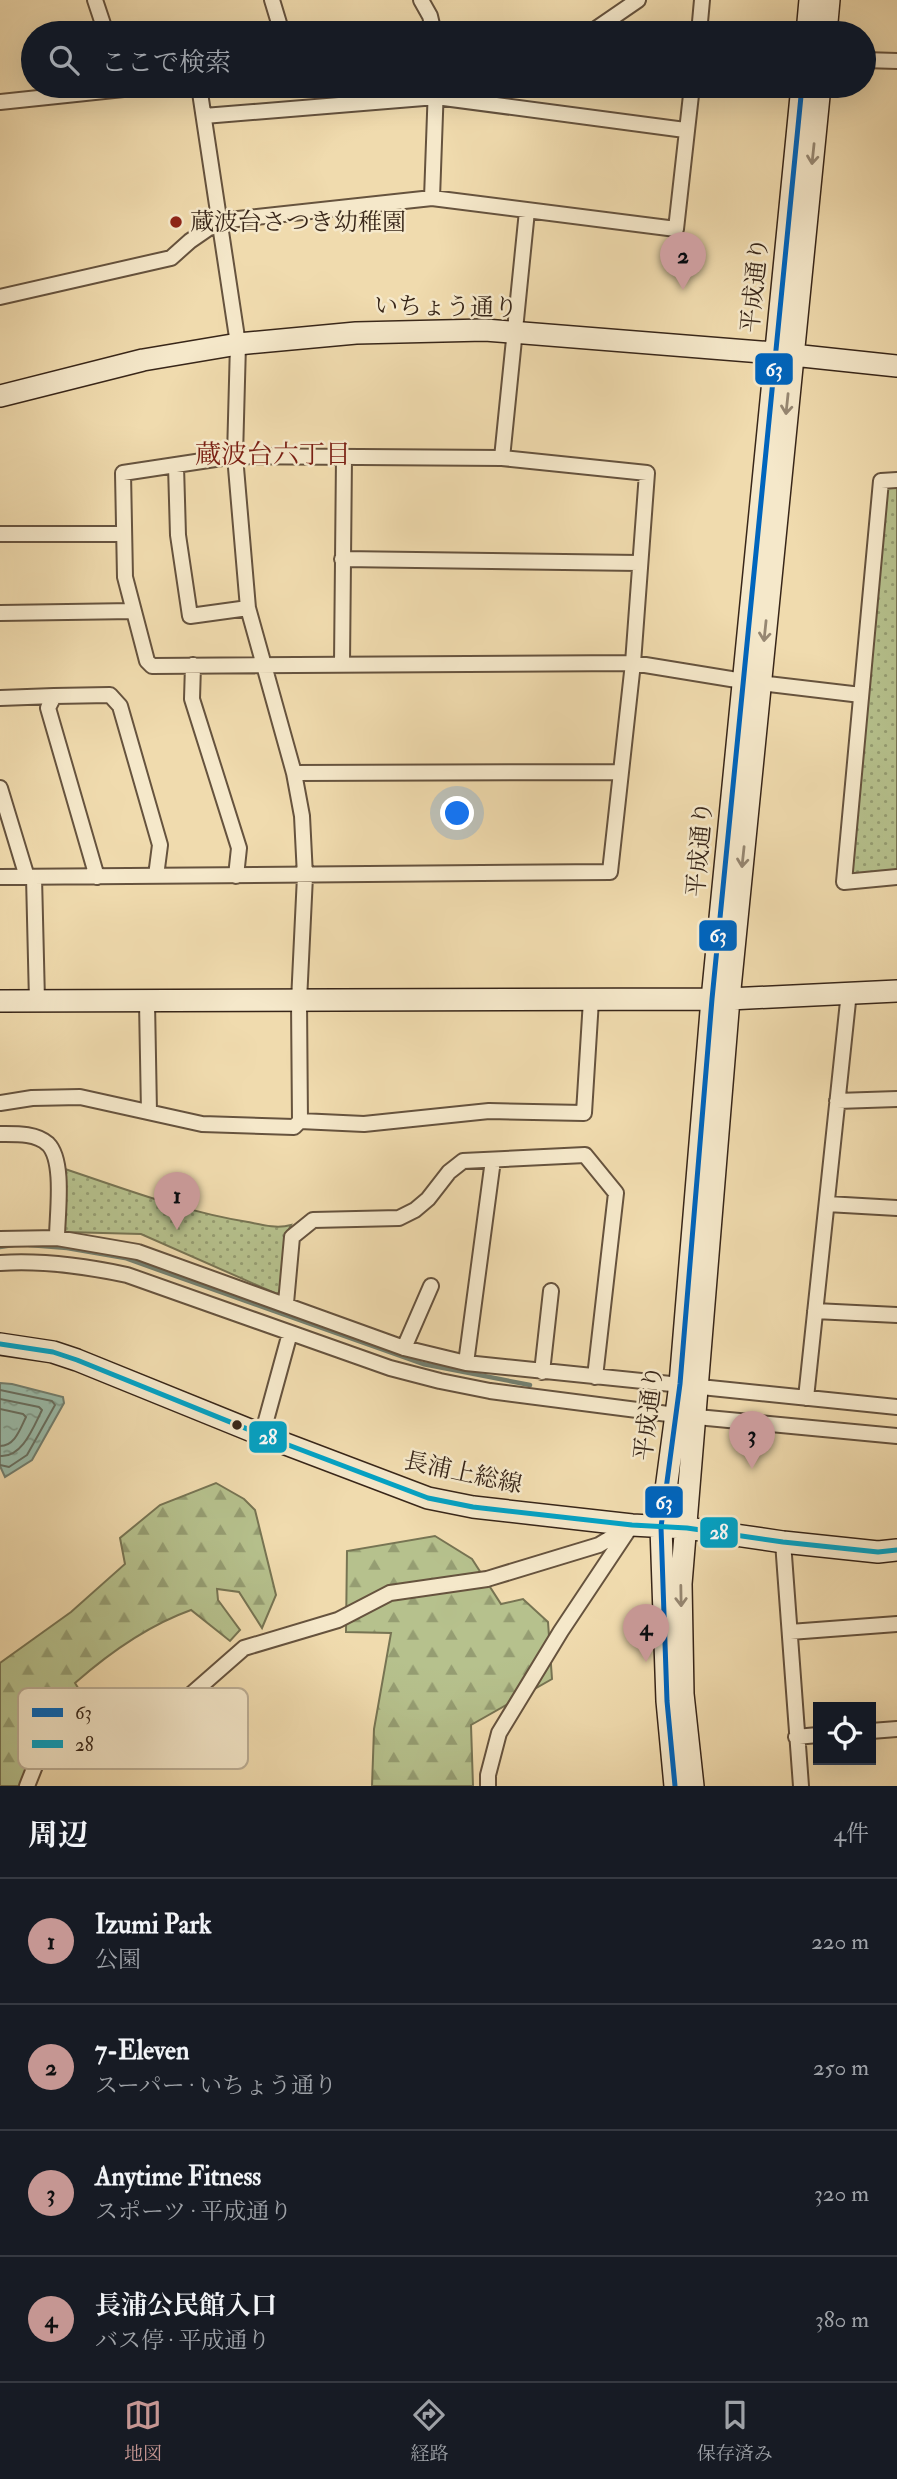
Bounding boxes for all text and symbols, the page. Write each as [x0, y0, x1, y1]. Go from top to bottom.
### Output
search box [21, 21, 876, 98]
icon: search [45, 41, 83, 79]
text: ここで検索 [101, 47, 231, 79]
one-way arrow [806, 142, 819, 164]
place label: 蔵波台さつき幼稚園 [190, 207, 406, 238]
marker: 蔵波台さつき幼稚園 [168, 214, 184, 230]
pin: 2 [660, 232, 706, 290]
street label: 平成通り [735, 236, 775, 334]
street label: いちょう通り [374, 290, 518, 324]
line badge: 63 [754, 352, 794, 386]
text: 63 [766, 358, 782, 382]
one-way arrow [780, 392, 793, 415]
district label: 蔵波台六丁目 [195, 439, 351, 471]
one-way arrow [758, 619, 771, 642]
your location [440, 796, 474, 830]
street label: 平成通り [680, 800, 720, 898]
one-way arrow [736, 845, 749, 868]
line badge: 63 [698, 919, 738, 952]
text: 63 [710, 924, 726, 948]
pin: 1 [154, 1172, 200, 1230]
street label: 平成通り [628, 1363, 670, 1463]
pin: 3 [729, 1411, 775, 1469]
unlabelled marker [230, 1418, 244, 1432]
line badge: 28 [248, 1420, 288, 1454]
text: 28 [259, 1426, 277, 1450]
street label: 長浦上総線 [401, 1445, 525, 1501]
line badge: 63 [644, 1485, 684, 1519]
text: 63 [656, 1491, 672, 1515]
line badge: 28 [699, 1516, 739, 1549]
text: 28 [710, 1521, 728, 1545]
one-way arrow [675, 1585, 688, 1608]
pin: 4 [623, 1604, 669, 1662]
legend [18, 1688, 248, 1769]
text: 63 [75, 1701, 92, 1725]
map controls [813, 1702, 876, 1765]
button: locate [813, 1702, 876, 1765]
text: 28 [75, 1733, 94, 1757]
text: 周辺 [28, 1817, 88, 1854]
text: 4件 [834, 1819, 869, 1848]
text: Izumi Park [95, 1909, 211, 1941]
text: 1 [47, 1927, 55, 1956]
text: 220 m [811, 1927, 869, 1956]
text: 公園 [95, 1945, 141, 1974]
text: 7-Eleven [95, 2035, 189, 2067]
text: 2 [45, 2053, 57, 2082]
text: 250 m [813, 2053, 869, 2082]
text: スーパー · いちょう通り [95, 2071, 337, 2100]
text: Anytime Fitness [95, 2161, 261, 2193]
text: 3 [47, 2179, 55, 2208]
text: 320 m [814, 2179, 869, 2208]
text: スポーツ · 平成通り [95, 2197, 292, 2226]
text: 長浦公民館入口 [95, 2290, 277, 2322]
text: 4 [45, 2305, 57, 2334]
text: 380 m [815, 2305, 869, 2334]
text: バス停 · 平成通り [95, 2326, 270, 2355]
tab: 地図 [124, 2396, 162, 2466]
tab: 経路 [410, 2396, 449, 2466]
tab: 保存済み [697, 2396, 773, 2466]

